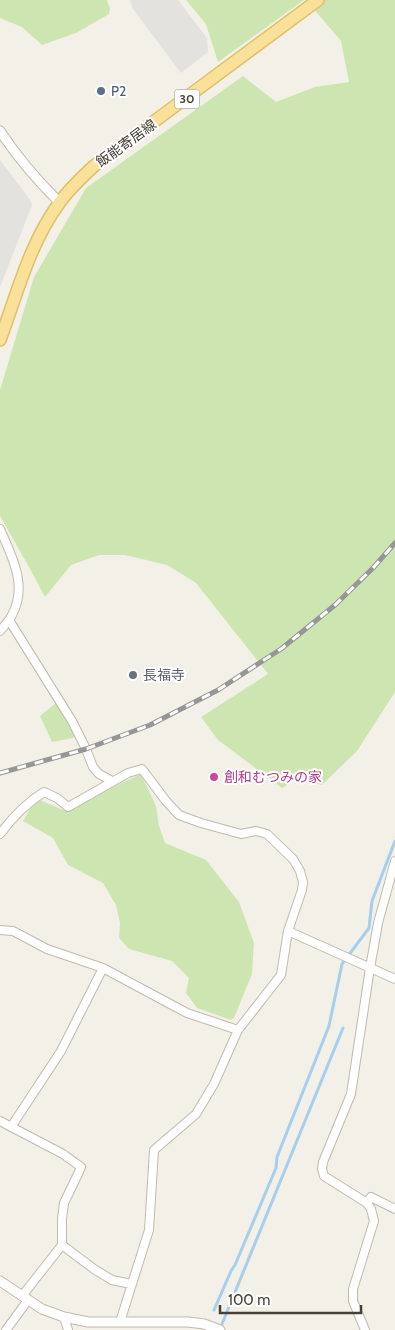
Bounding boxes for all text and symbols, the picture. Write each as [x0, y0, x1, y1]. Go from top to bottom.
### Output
place label: P2 [111, 82, 126, 100]
marker: P2 [95, 85, 107, 97]
road number: 30 [174, 90, 200, 108]
street label: 飯能寄居線 [92, 115, 160, 171]
place label: 長福寺 [143, 666, 185, 684]
marker: 長福寺 [127, 669, 139, 681]
place label: 創和むつみの家 [224, 768, 322, 786]
marker: 創和むつみの家 [208, 771, 220, 783]
scale bar [220, 1282, 361, 1314]
text: 100 m [228, 1291, 270, 1309]

